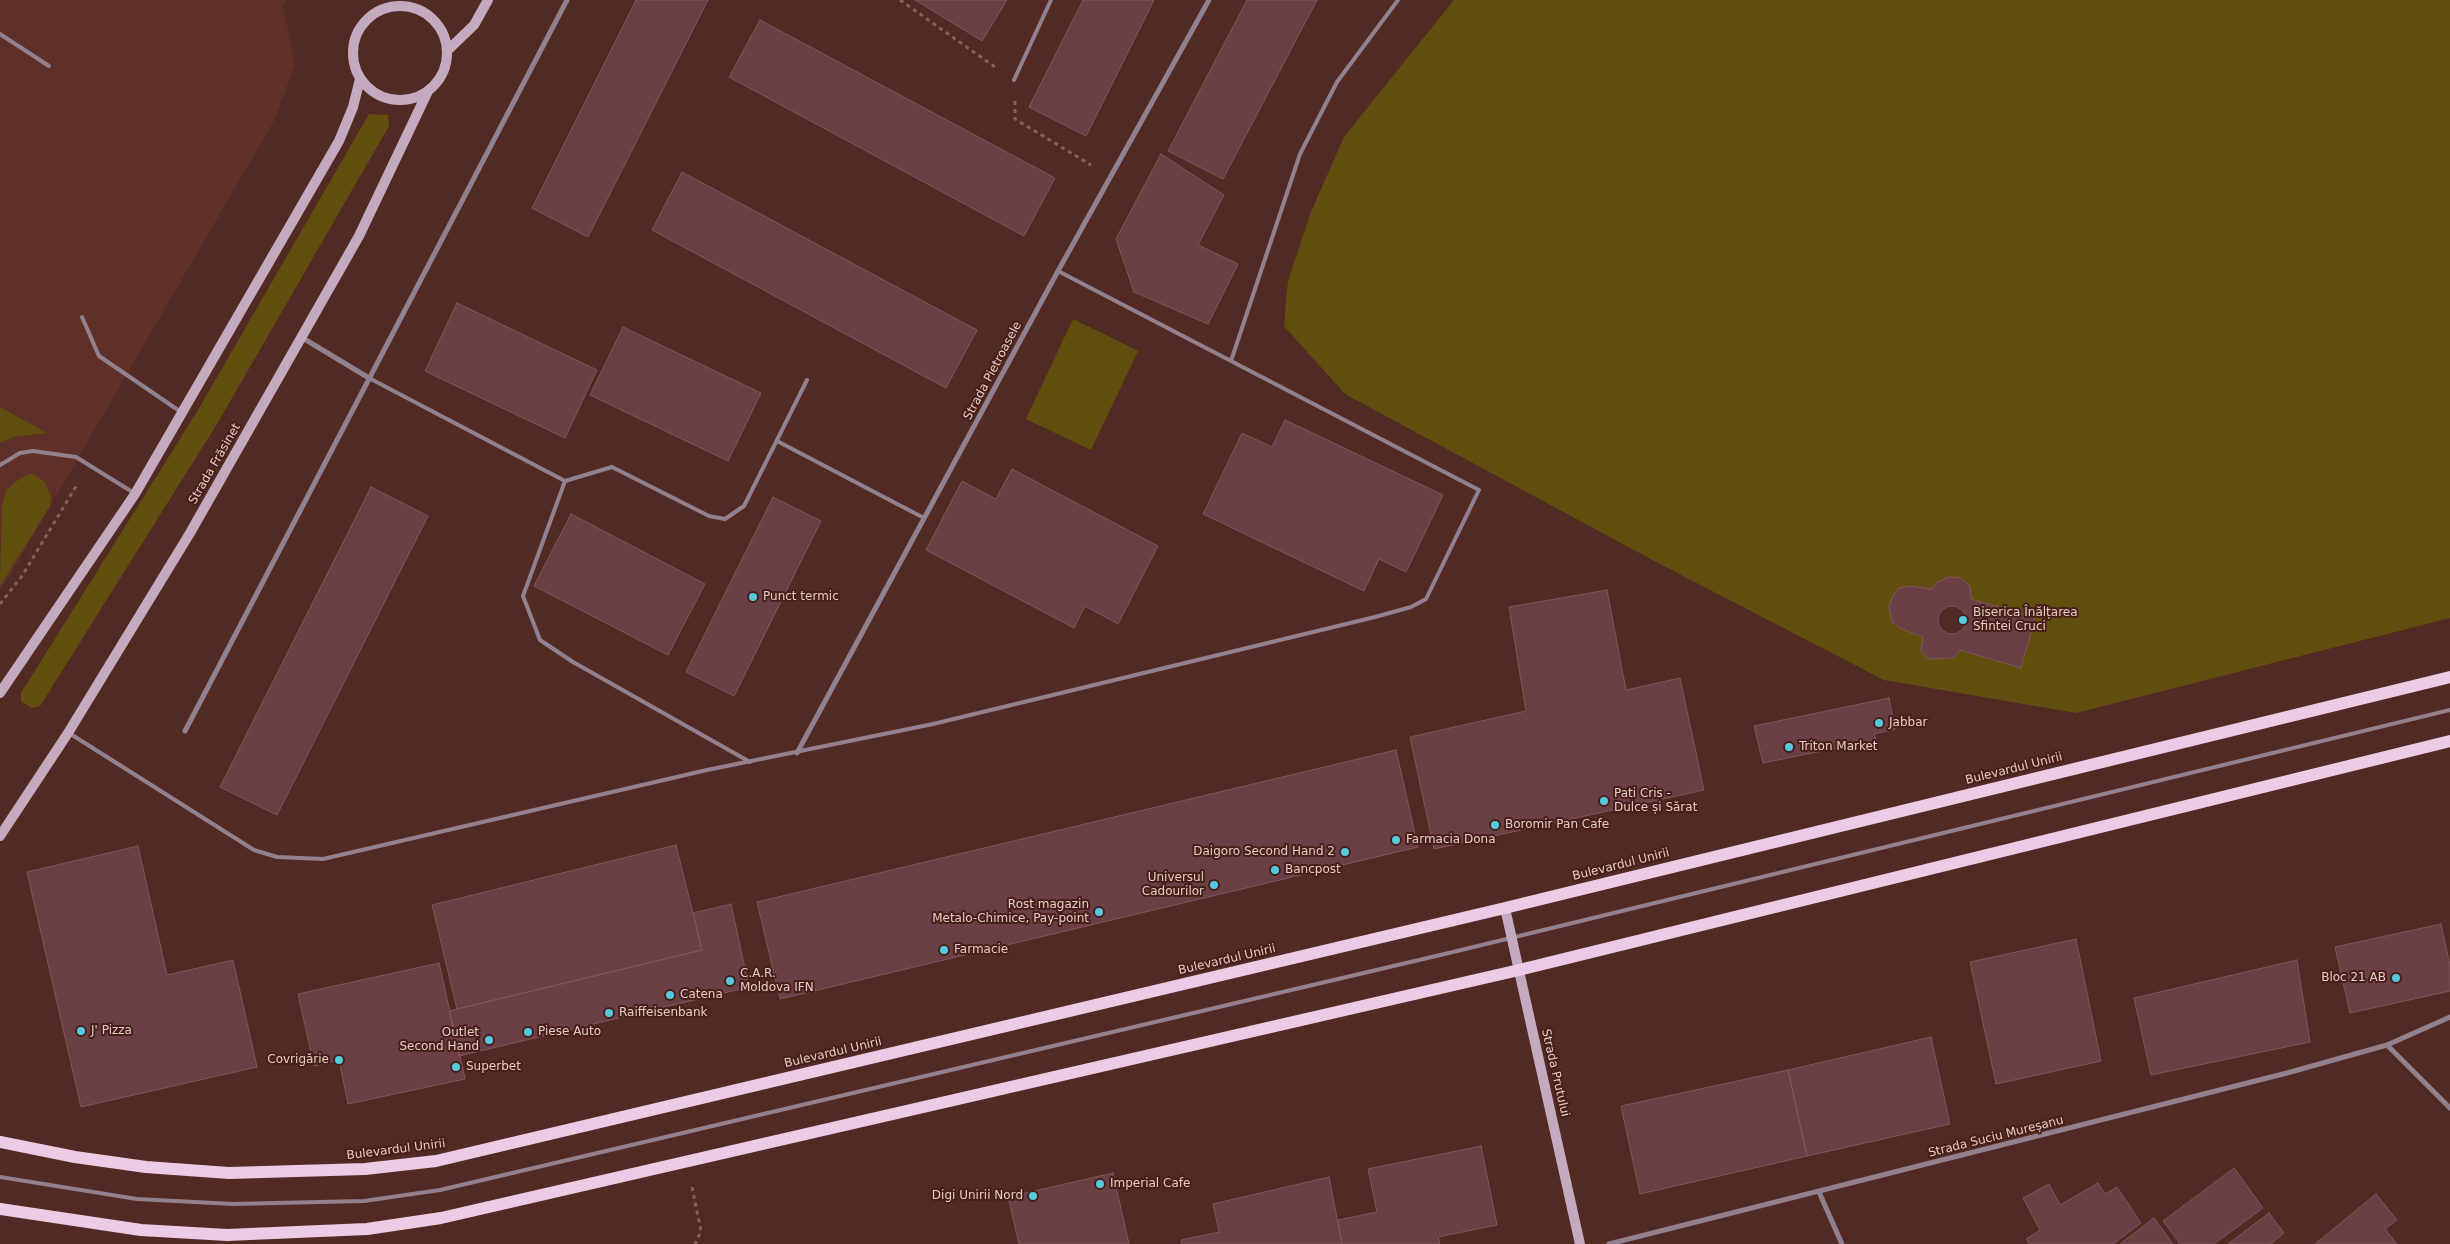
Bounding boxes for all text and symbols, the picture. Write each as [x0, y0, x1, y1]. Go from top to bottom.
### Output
street label: Strada Pietroasele [961, 319, 1025, 423]
street label: Strada Frăsinet [186, 421, 244, 507]
place label: Punct termic [763, 590, 839, 604]
marker: Punct termic [747, 591, 759, 603]
place label: Biserica Înălțarea Sfintei Cruci [1973, 606, 2078, 634]
marker: Biserica Înălțarea Sfintei Cruci [1957, 614, 1969, 626]
place label: Jabbar [1889, 716, 1927, 730]
marker: Jabbar [1873, 717, 1885, 729]
place label: Triton Market [1799, 740, 1878, 754]
marker: Triton Market [1783, 741, 1795, 753]
street label: Bulevardul Unirii [1964, 750, 2064, 788]
place label: Pati Cris - Dulce și Sărat [1614, 787, 1697, 815]
marker: Pati Cris - Dulce și Sărat [1598, 795, 1610, 807]
place label: Boromir Pan Cafe [1505, 818, 1609, 832]
marker: Boromir Pan Cafe [1489, 819, 1501, 831]
place label: Farmacia Dona [1406, 833, 1496, 847]
marker: Farmacia Dona [1390, 834, 1402, 846]
place label: Daigoro Second Hand 2 [1193, 845, 1335, 859]
marker: Daigoro Second Hand 2 [1339, 846, 1351, 858]
street label: Bulevardul Unirii [1571, 846, 1671, 884]
place label: Bancpost [1285, 863, 1341, 877]
marker: Bancpost [1269, 864, 1281, 876]
place label: Universul Cadourilor [1142, 871, 1204, 899]
marker: Universul Cadourilor [1208, 879, 1220, 891]
place label: Rost magazin Metalo-Chimice, Pay-point [932, 898, 1089, 926]
marker: Rost magazin Metalo-Chimice, Pay-point [1093, 906, 1105, 918]
street label: Bulevardul Unirii [1177, 942, 1277, 978]
place label: Farmacie [954, 943, 1008, 957]
marker: Farmacie [938, 944, 950, 956]
place label: C.A.R. Moldova IFN [740, 967, 814, 995]
place label: Bloc 21 AB [2321, 971, 2386, 985]
marker: Bloc 21 AB [2390, 972, 2402, 984]
marker: C.A.R. Moldova IFN [724, 975, 736, 987]
place label: Catena [680, 988, 723, 1002]
marker: Catena [664, 989, 676, 1001]
place label: Raiffeisenbank [619, 1006, 708, 1020]
marker: Raiffeisenbank [603, 1007, 615, 1019]
place label: J' Pizza [91, 1024, 132, 1038]
marker: J' Pizza [75, 1025, 87, 1037]
place label: Piese Auto [538, 1025, 601, 1039]
place label: Outlet Second Hand [399, 1026, 479, 1054]
marker: Piese Auto [522, 1026, 534, 1038]
street label: Strada Prutului [1538, 1028, 1572, 1118]
marker: Outlet Second Hand [483, 1034, 495, 1046]
street label: Bulevardul Unirii [783, 1035, 883, 1071]
place label: Covrigărie [267, 1053, 329, 1067]
marker: Covrigărie [333, 1054, 345, 1066]
place label: Superbet [466, 1060, 521, 1074]
marker: Superbet [450, 1061, 462, 1073]
street label: Strada Suciu Mureșanu [1927, 1113, 2065, 1161]
street label: Bulevardul Unirii [346, 1137, 446, 1163]
place label: Imperial Cafe [1110, 1177, 1190, 1191]
marker: Imperial Cafe [1094, 1178, 1106, 1190]
place label: Digi Unirii Nord [932, 1189, 1023, 1203]
marker: Digi Unirii Nord [1027, 1190, 1039, 1202]

